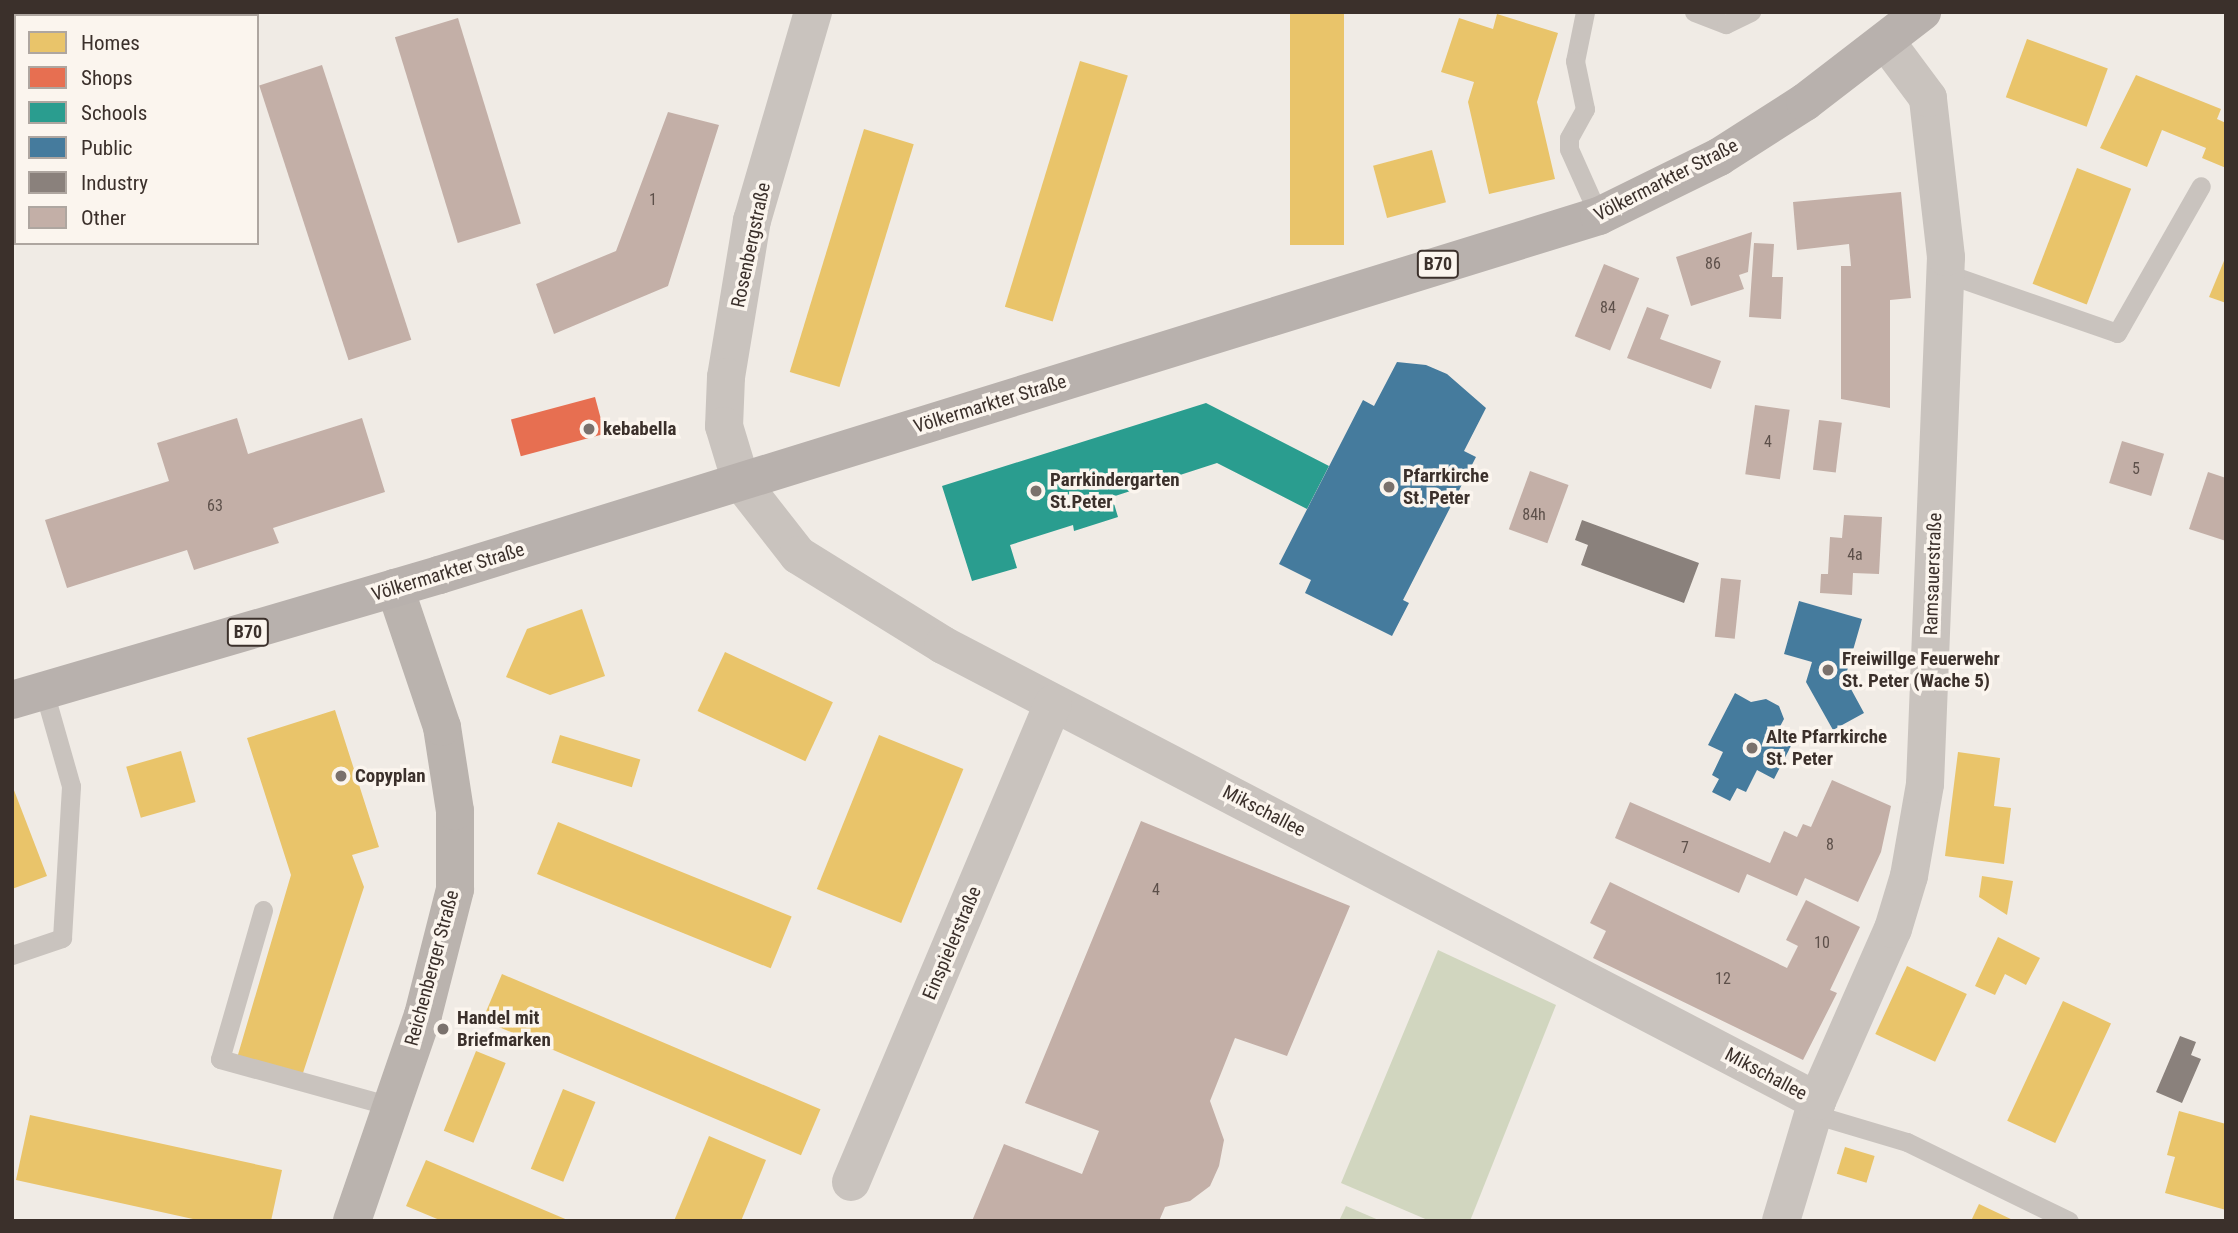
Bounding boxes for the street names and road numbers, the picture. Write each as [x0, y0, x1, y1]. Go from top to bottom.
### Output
street label: Völkermarkter Straße [1590, 134, 1742, 226]
street label: Rosenbergstraße [727, 180, 775, 310]
road number: B70 [1415, 250, 1461, 278]
street label: Völkermarkter Straße [911, 370, 1069, 438]
street label: Ramsauerstraße [1919, 512, 1947, 636]
street label: Völkermarkter Straße [369, 538, 527, 606]
road number: B70 [225, 618, 271, 646]
street label: Mikschallee [1219, 781, 1309, 841]
street label: Einspielerstraße [918, 883, 986, 1003]
street label: Reichenberger Straße [400, 888, 464, 1048]
street label: Mikschallee [1721, 1043, 1811, 1105]

